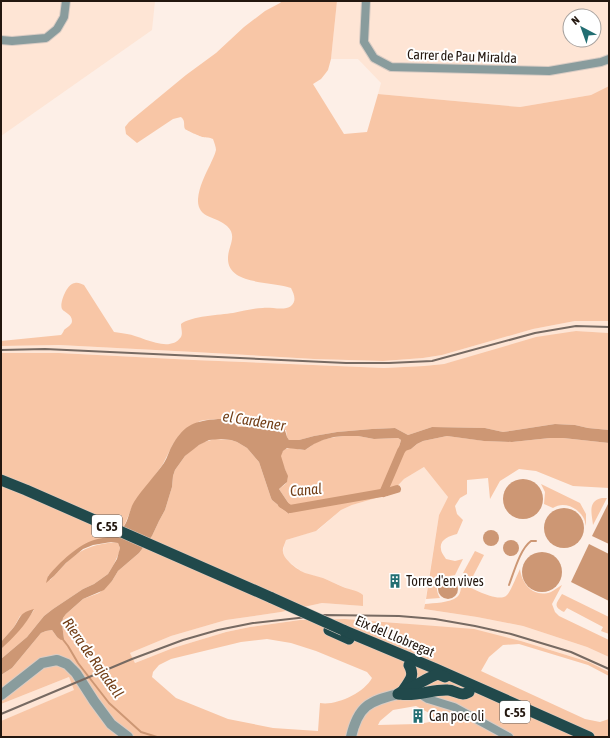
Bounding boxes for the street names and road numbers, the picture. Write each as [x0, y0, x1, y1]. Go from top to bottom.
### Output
street label: Carrer de Pau Miralda [407, 46, 517, 66]
road number: C-55 [92, 515, 122, 537]
street label: Eix del Llobregat [353, 612, 437, 660]
road number: C-55 [500, 701, 530, 723]

